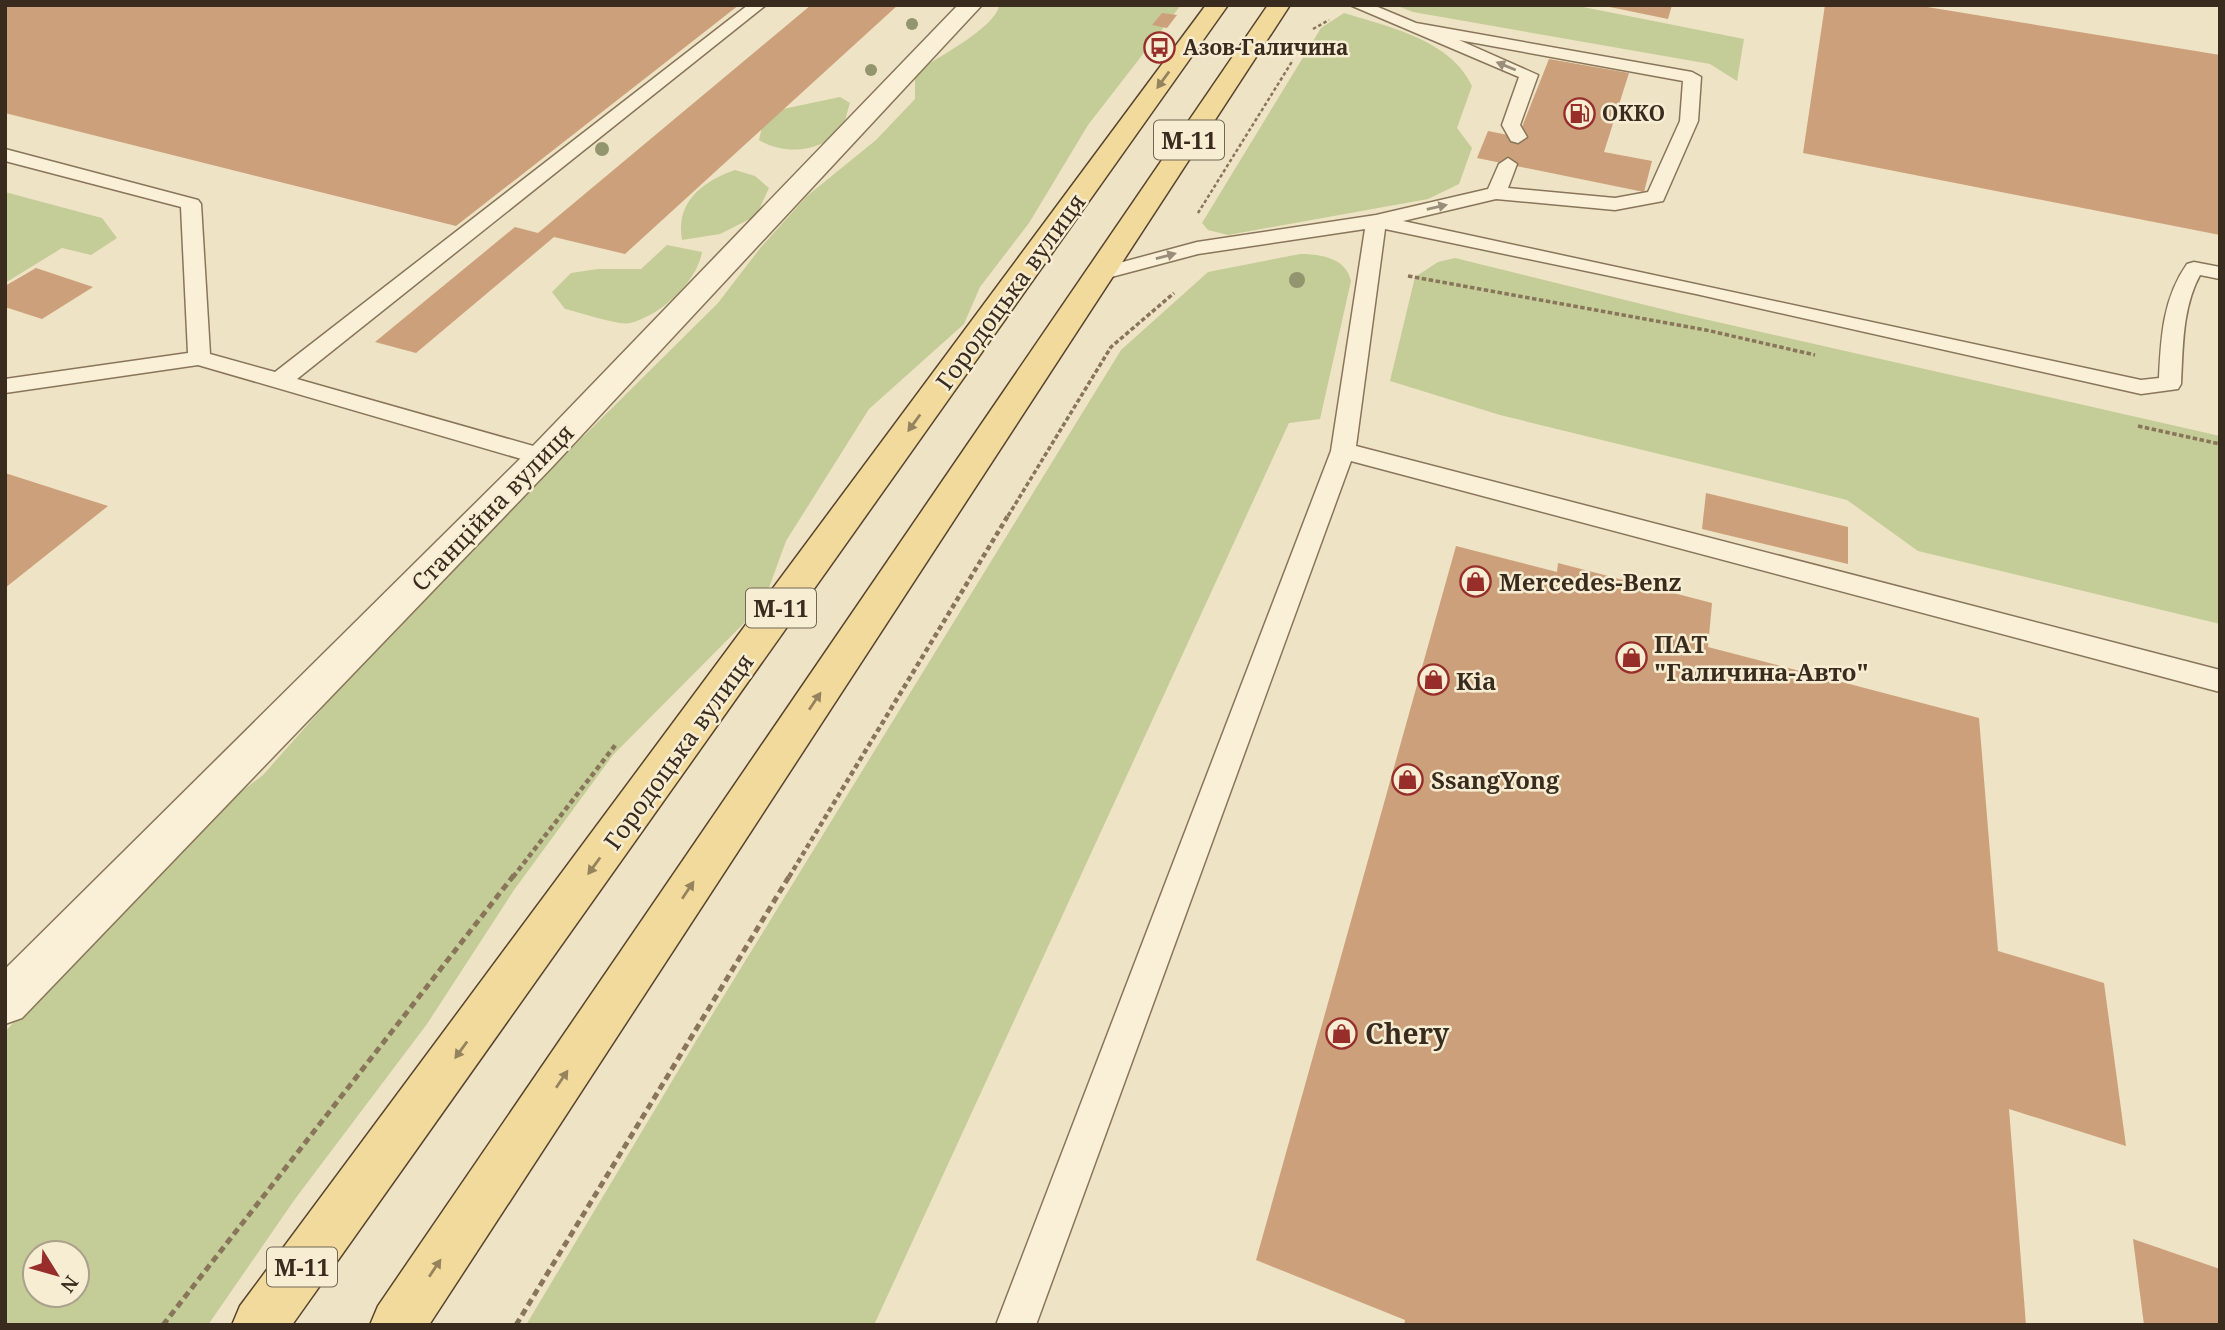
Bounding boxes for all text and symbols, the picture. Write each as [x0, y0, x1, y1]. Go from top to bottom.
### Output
bus stop icon: Азов-Галичина [1143, 30, 1177, 64]
place label: Азов-Галичина [1183, 33, 1348, 61]
one-way arrow [1495, 60, 1516, 71]
one-way arrow [1156, 71, 1170, 89]
fuel station icon: ОККО [1562, 96, 1596, 130]
place label: ОККО [1602, 99, 1665, 127]
road number: М-11 [1154, 120, 1224, 160]
street label: Городоцька вулиця [927, 186, 1093, 396]
one-way arrow [1426, 201, 1448, 212]
one-way arrow [1155, 251, 1176, 261]
one-way arrow [907, 414, 922, 432]
street label: Станційна вулиця [403, 416, 581, 598]
shop icon: Mercedes-Benz [1459, 564, 1493, 598]
place label: Mercedes-Benz [1499, 565, 1681, 598]
road number: М-11 [746, 588, 816, 628]
place label: ПАТ "Галичина-Авто" [1654, 627, 1869, 688]
shop icon: ПАТ "Галичина-Авто" [1614, 640, 1648, 674]
street label: Городоцька вулиця [595, 646, 761, 856]
shop icon: Kia [1416, 663, 1450, 697]
place label: Kia [1456, 664, 1496, 697]
one-way arrow [808, 691, 821, 711]
shop icon: SsangYong [1391, 762, 1425, 796]
place label: SsangYong [1431, 763, 1560, 796]
one-way arrow [587, 857, 601, 875]
one-way arrow [681, 881, 695, 899]
place label: Chery [1365, 1014, 1450, 1052]
shop icon: Chery [1325, 1016, 1359, 1050]
one-way arrow [454, 1041, 468, 1059]
one-way arrow [555, 1070, 569, 1088]
north arrow [21, 1239, 91, 1309]
road number: М-11 [267, 1248, 337, 1286]
one-way arrow [428, 1259, 442, 1277]
text: N [55, 1270, 84, 1298]

